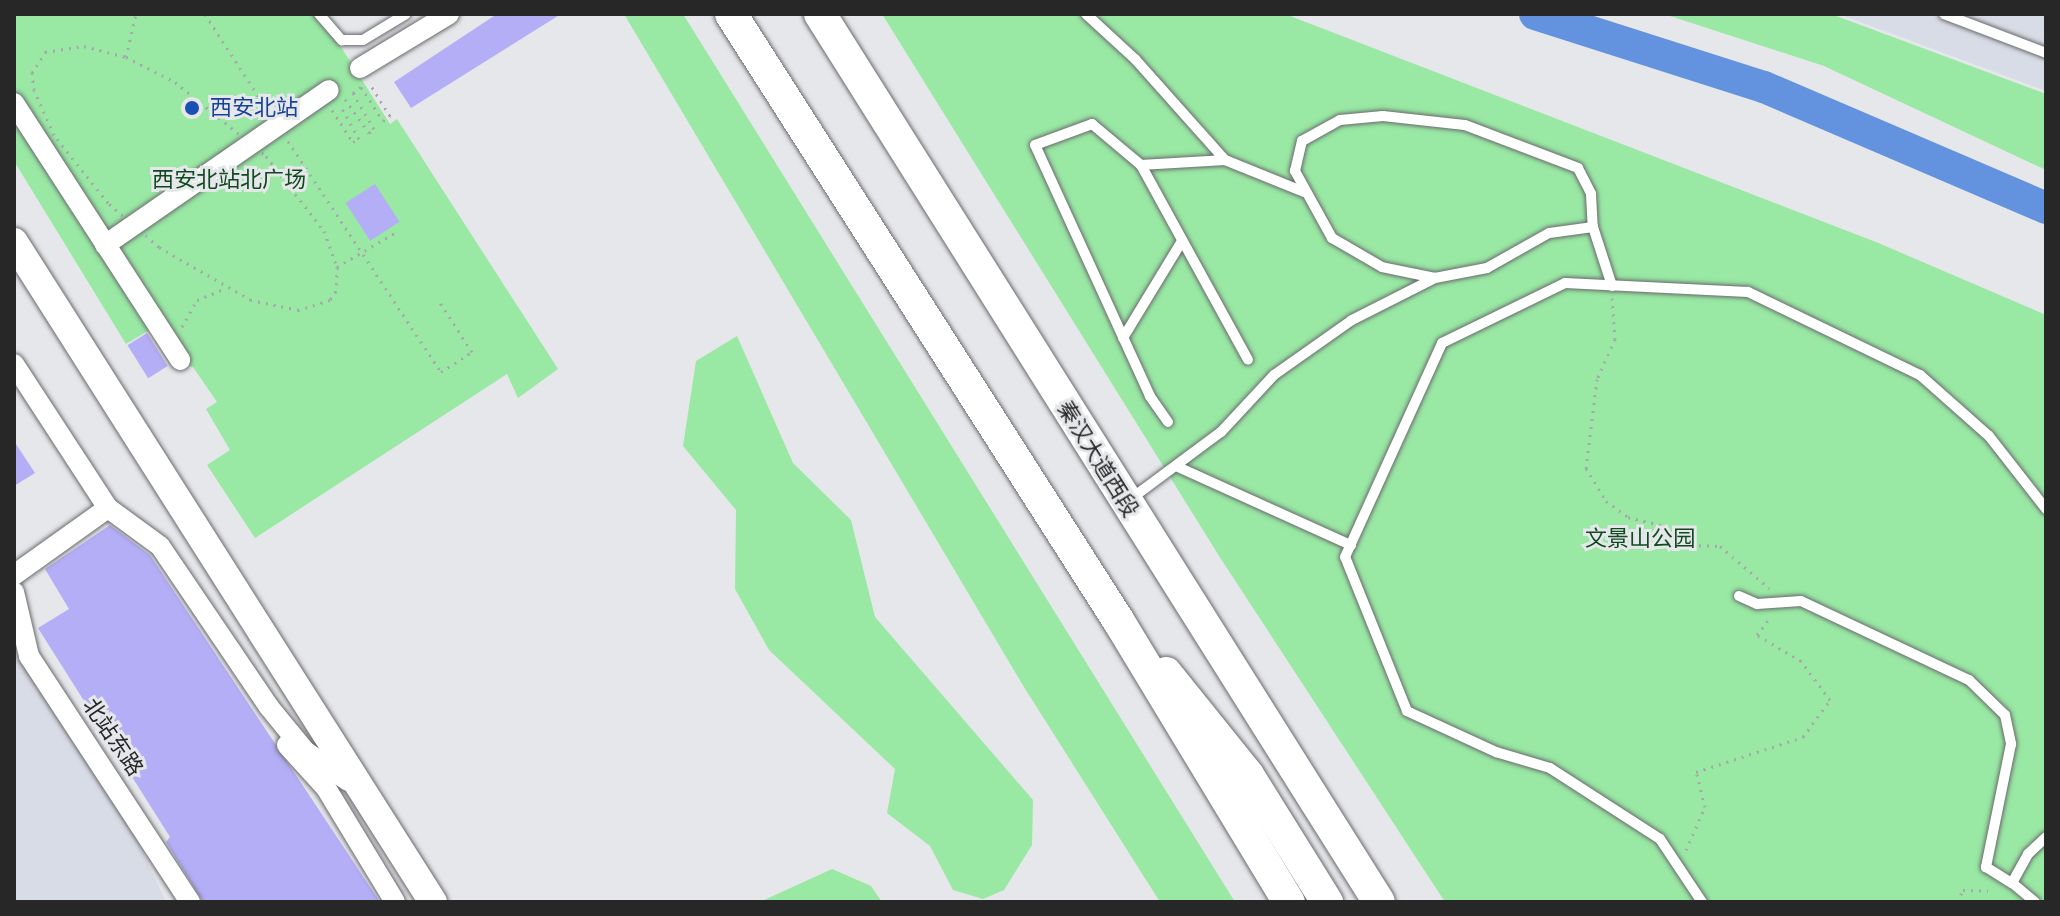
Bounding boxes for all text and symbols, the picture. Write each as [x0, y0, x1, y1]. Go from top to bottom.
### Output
place label: 西安北站 [210, 95, 298, 121]
marker: 西安北站 [181, 97, 203, 119]
park label: 西安北站北广场 [152, 167, 306, 193]
street label: 秦汉大道西段 [1052, 396, 1144, 522]
park label: 文景山公园 [1585, 526, 1695, 552]
street label: 北站东路 [77, 693, 149, 781]

